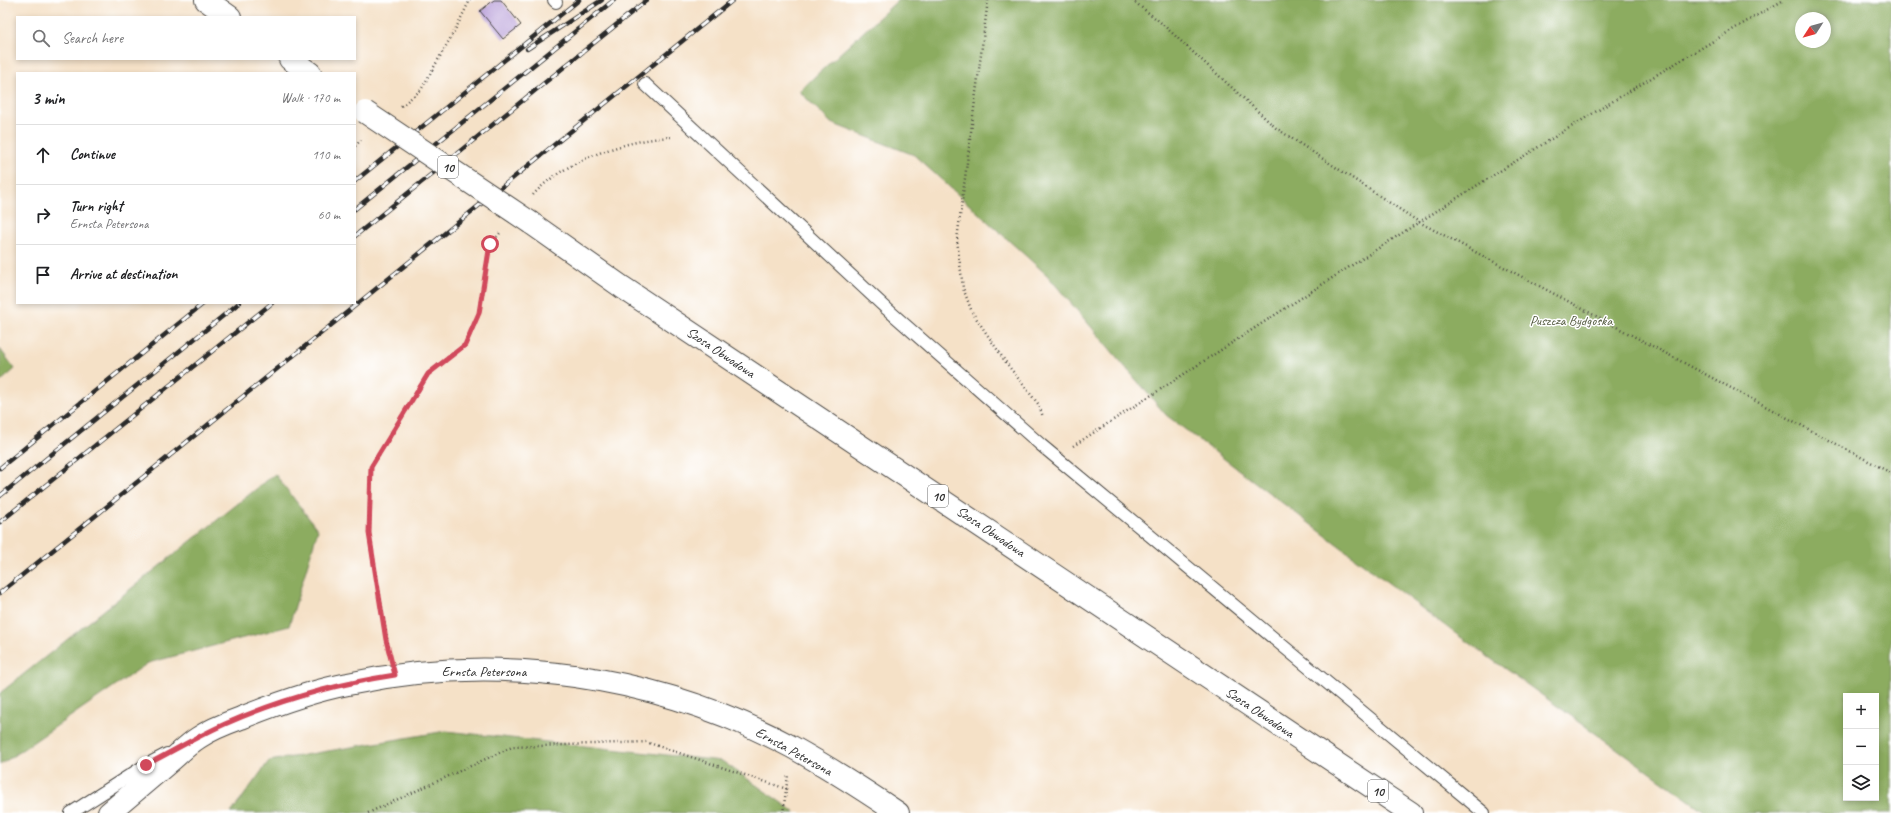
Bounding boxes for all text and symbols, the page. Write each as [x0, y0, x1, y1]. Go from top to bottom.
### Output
north arrow [1795, 12, 1831, 48]
search box [16, 16, 356, 60]
icon: search [30, 27, 52, 49]
text: Search here [62, 29, 123, 48]
text: 3 min [32, 88, 65, 109]
text: Walk · 170 m [281, 90, 340, 106]
icon: ahead [32, 144, 54, 166]
text: Continue [70, 145, 115, 164]
text: 110 m [312, 147, 340, 163]
road number: 10 [438, 156, 458, 178]
text: Turn right [70, 197, 123, 216]
icon: right [32, 204, 54, 226]
text: 60 m [318, 207, 340, 223]
text: Ernsta Petersona [70, 216, 149, 232]
route start [481, 235, 499, 253]
icon: arrive [32, 264, 54, 286]
text: Arrive at destination [70, 265, 177, 284]
park label: Puszcza Bydgoska [1530, 312, 1613, 329]
street label: Szosa Obwodowa [683, 323, 759, 382]
road number: 10 [928, 485, 948, 507]
street label: Szosa Obwodowa [953, 502, 1029, 561]
street label: Ernsta Petersona [442, 663, 528, 680]
street label: Szosa Obwodowa [1222, 683, 1298, 742]
map controls [1843, 693, 1879, 801]
button: + [1843, 693, 1879, 729]
street label: Ernsta Petersona [753, 724, 836, 780]
button: − [1843, 729, 1879, 765]
route end [137, 756, 155, 774]
button: layers [1843, 765, 1879, 801]
road number: 10 [1368, 780, 1388, 802]

